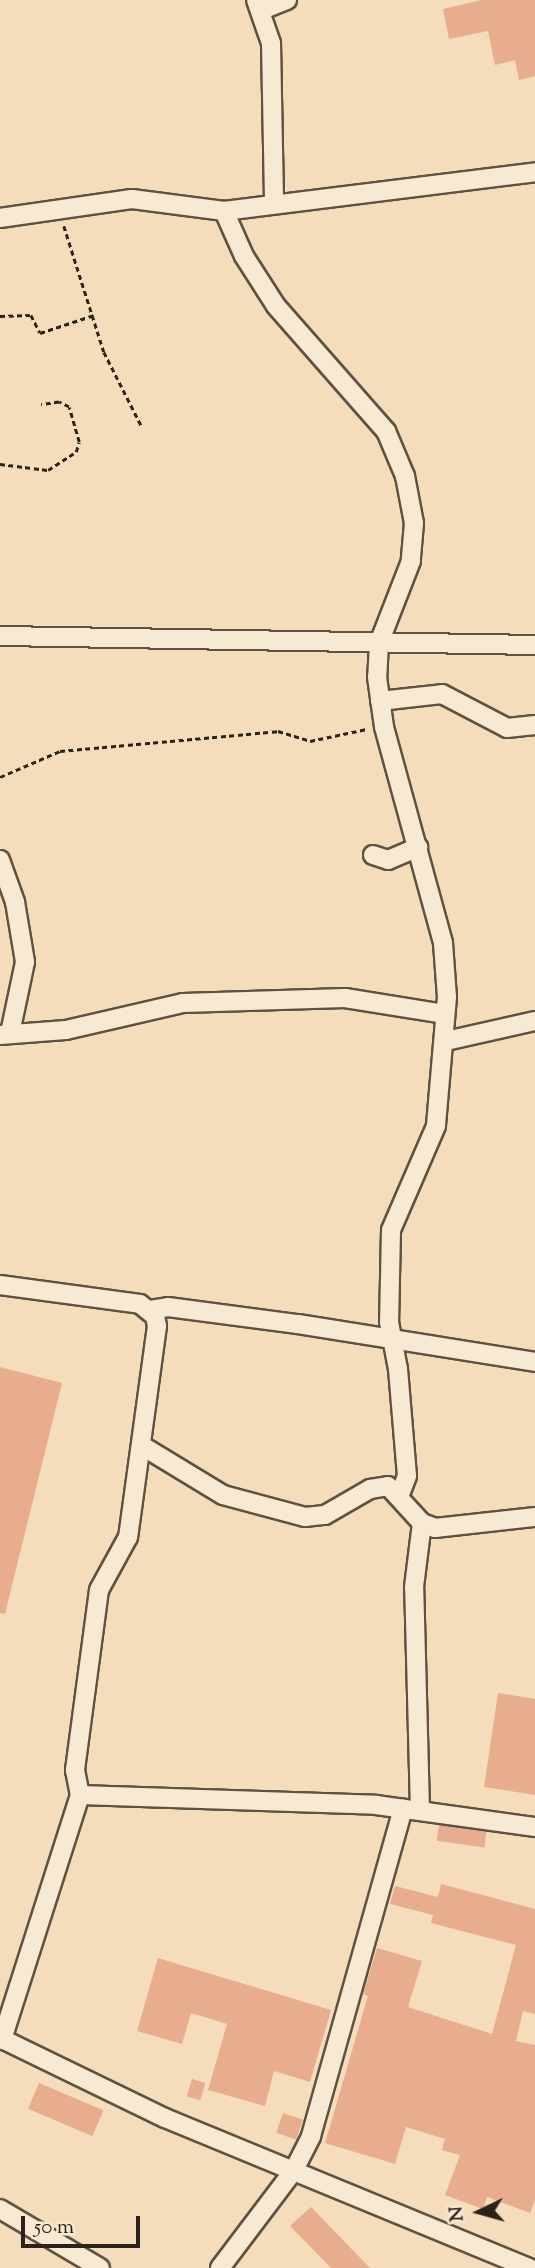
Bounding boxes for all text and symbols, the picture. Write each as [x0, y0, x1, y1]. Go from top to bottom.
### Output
north arrow [444, 2177, 514, 2247]
scale bar [24, 2202, 144, 2246]
text: N [443, 2205, 472, 2223]
text: 50 m [34, 2213, 74, 2243]

